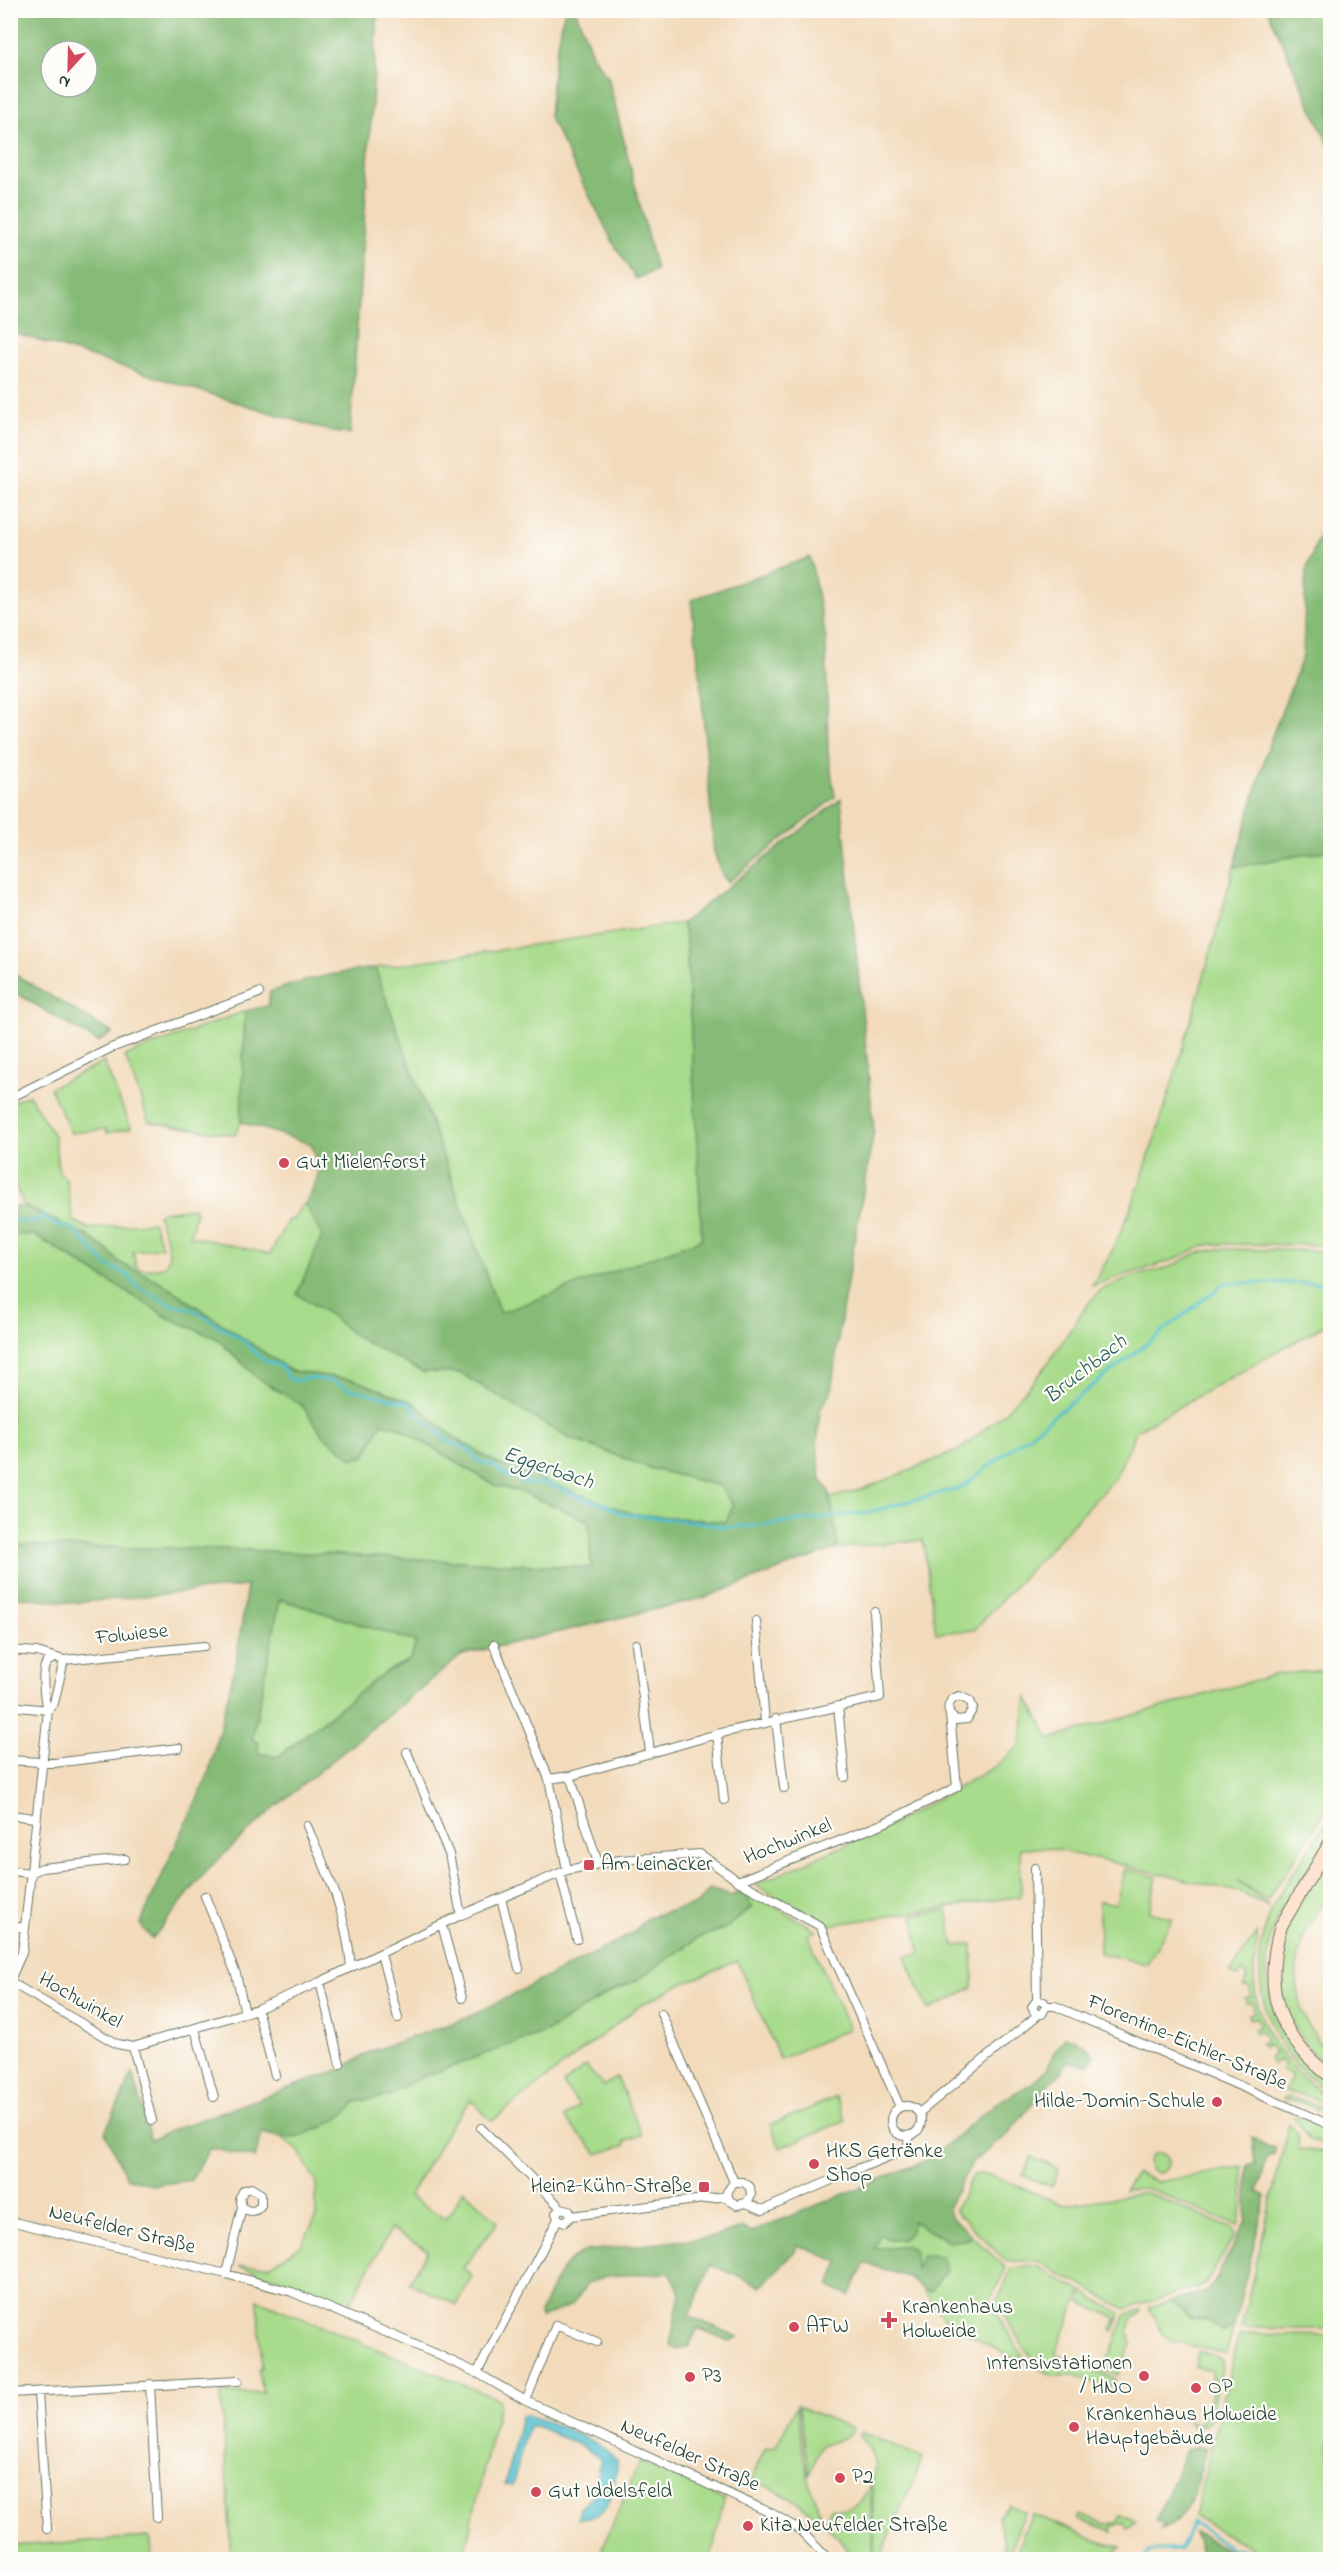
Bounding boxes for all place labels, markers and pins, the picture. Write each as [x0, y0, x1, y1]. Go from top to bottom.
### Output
place label: Gut Mielenforst [296, 1148, 426, 1178]
marker: Gut Mielenforst [277, 1156, 291, 1170]
place label: Am Leinacker [601, 1850, 713, 1880]
marker: Am Leinacker [582, 1858, 596, 1872]
place label: Hilde-Domin-Schule [1034, 2087, 1206, 2117]
marker: Hilde-Domin-Schule [1210, 2095, 1224, 2109]
place label: HKS Getränke Shop [826, 2137, 943, 2191]
marker: HKS Getränke Shop [807, 2157, 821, 2171]
place label: Heinz-Kühn-Straße [530, 2172, 693, 2202]
marker: Heinz-Kühn-Straße [697, 2180, 711, 2194]
place label: Krankenhaus Holweide [902, 2293, 1013, 2347]
marker: Krankenhaus Holweide [880, 2311, 898, 2329]
place label: AFW [806, 2312, 849, 2342]
marker: AFW [787, 2320, 801, 2334]
place label: Intensivstationen / HNO [986, 2349, 1132, 2403]
place label: P3 [702, 2362, 722, 2392]
marker: Intensivstationen / HNO [1137, 2369, 1151, 2383]
marker: P3 [683, 2370, 697, 2384]
place label: OP [1208, 2373, 1233, 2403]
marker: OP [1189, 2381, 1203, 2395]
place label: Krankenhaus Holweide Hauptgebäude [1086, 2400, 1277, 2456]
marker: Krankenhaus Holweide Hauptgebäude [1067, 2420, 1081, 2434]
place label: P2 [852, 2463, 873, 2493]
marker: P2 [833, 2471, 847, 2485]
place label: Gut Iddelsfeld [548, 2477, 672, 2507]
marker: Gut Iddelsfeld [529, 2485, 543, 2499]
place label: Kita Neufelder Straße [760, 2511, 948, 2541]
marker: Kita Neufelder Straße [741, 2519, 755, 2533]

